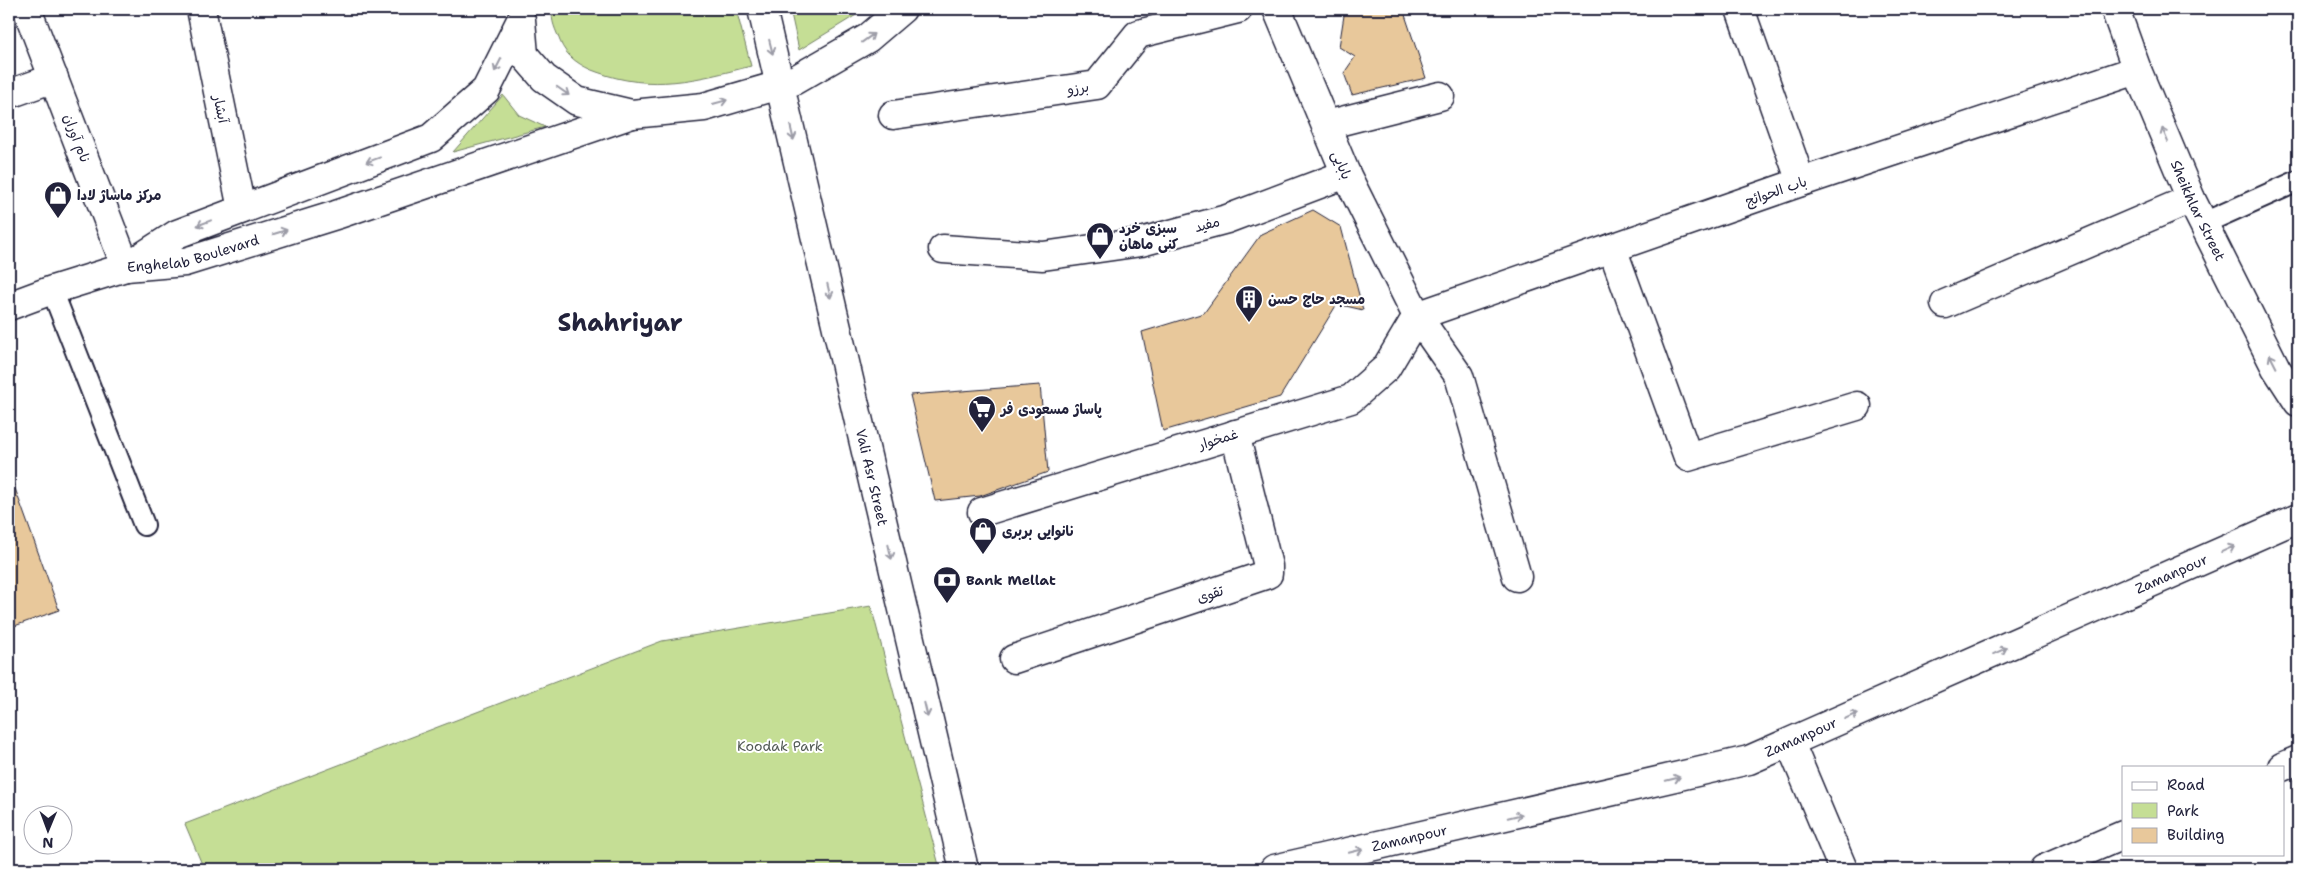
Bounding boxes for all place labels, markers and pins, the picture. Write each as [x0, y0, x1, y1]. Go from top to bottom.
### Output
shop icon: مرکز ماساژ لادا [43, 180, 73, 219]
place label: مرکز ماساژ لادا [77, 186, 161, 204]
place label: سبزی خرد کنی ماهان [1119, 219, 1179, 253]
shop icon: سبزی خرد کنی ماهان [1085, 221, 1115, 260]
building icon: مسجد حاج حسن [1234, 284, 1264, 323]
place label: مسجد حاج حسن [1268, 290, 1365, 308]
supermarket icon: پاساژ مسعودی فر [967, 394, 997, 433]
place label: پاساژ مسعودی فر [999, 400, 1102, 419]
shop icon: نانوایی بربری [968, 516, 998, 555]
place label: نانوایی بربری [1002, 522, 1075, 541]
bank icon: Bank Mellat [932, 565, 962, 604]
place label: Bank Mellat [966, 571, 1056, 589]

